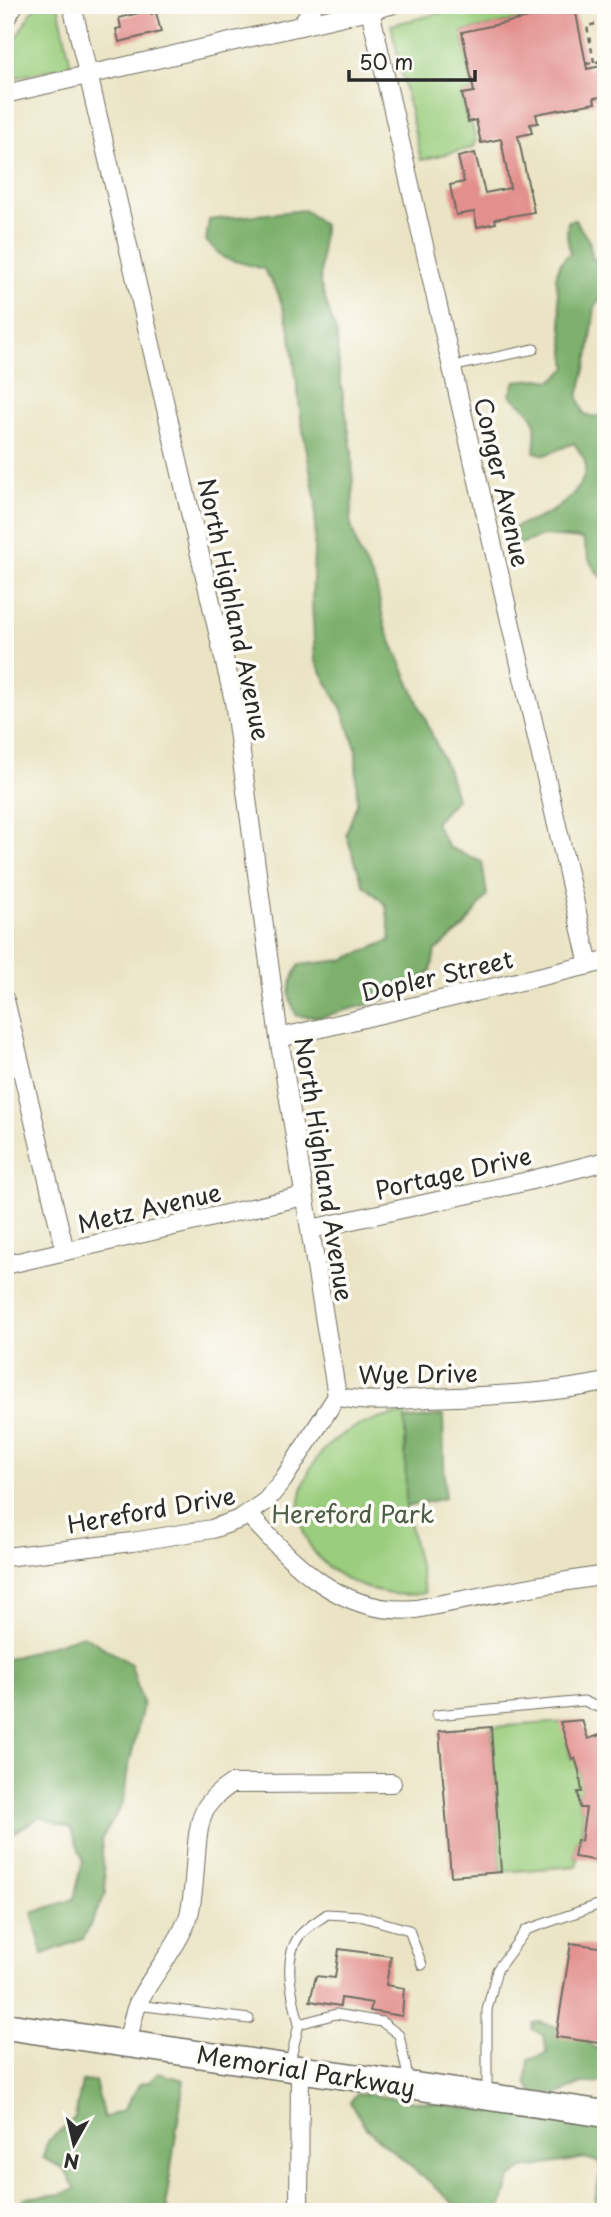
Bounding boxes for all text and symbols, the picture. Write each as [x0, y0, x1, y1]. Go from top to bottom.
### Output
scale bar [349, 38, 475, 82]
text: 50 m [359, 45, 413, 77]
street label: Conger Avenue [466, 394, 540, 570]
street label: North Highland Avenue [190, 475, 280, 743]
street label: Dopler Street [358, 940, 517, 1010]
street label: North Highland Avenue [286, 1034, 364, 1304]
street label: Portage Drive [371, 1137, 535, 1207]
street label: Metz Avenue [74, 1173, 224, 1241]
street label: Wye Drive [358, 1354, 478, 1392]
street label: Hereford Drive [64, 1476, 238, 1542]
park label: Hereford Park [272, 1495, 434, 1531]
street label: Memorial Parkway [194, 2035, 418, 2105]
north arrow [38, 2108, 108, 2178]
text: N [62, 2147, 81, 2177]

